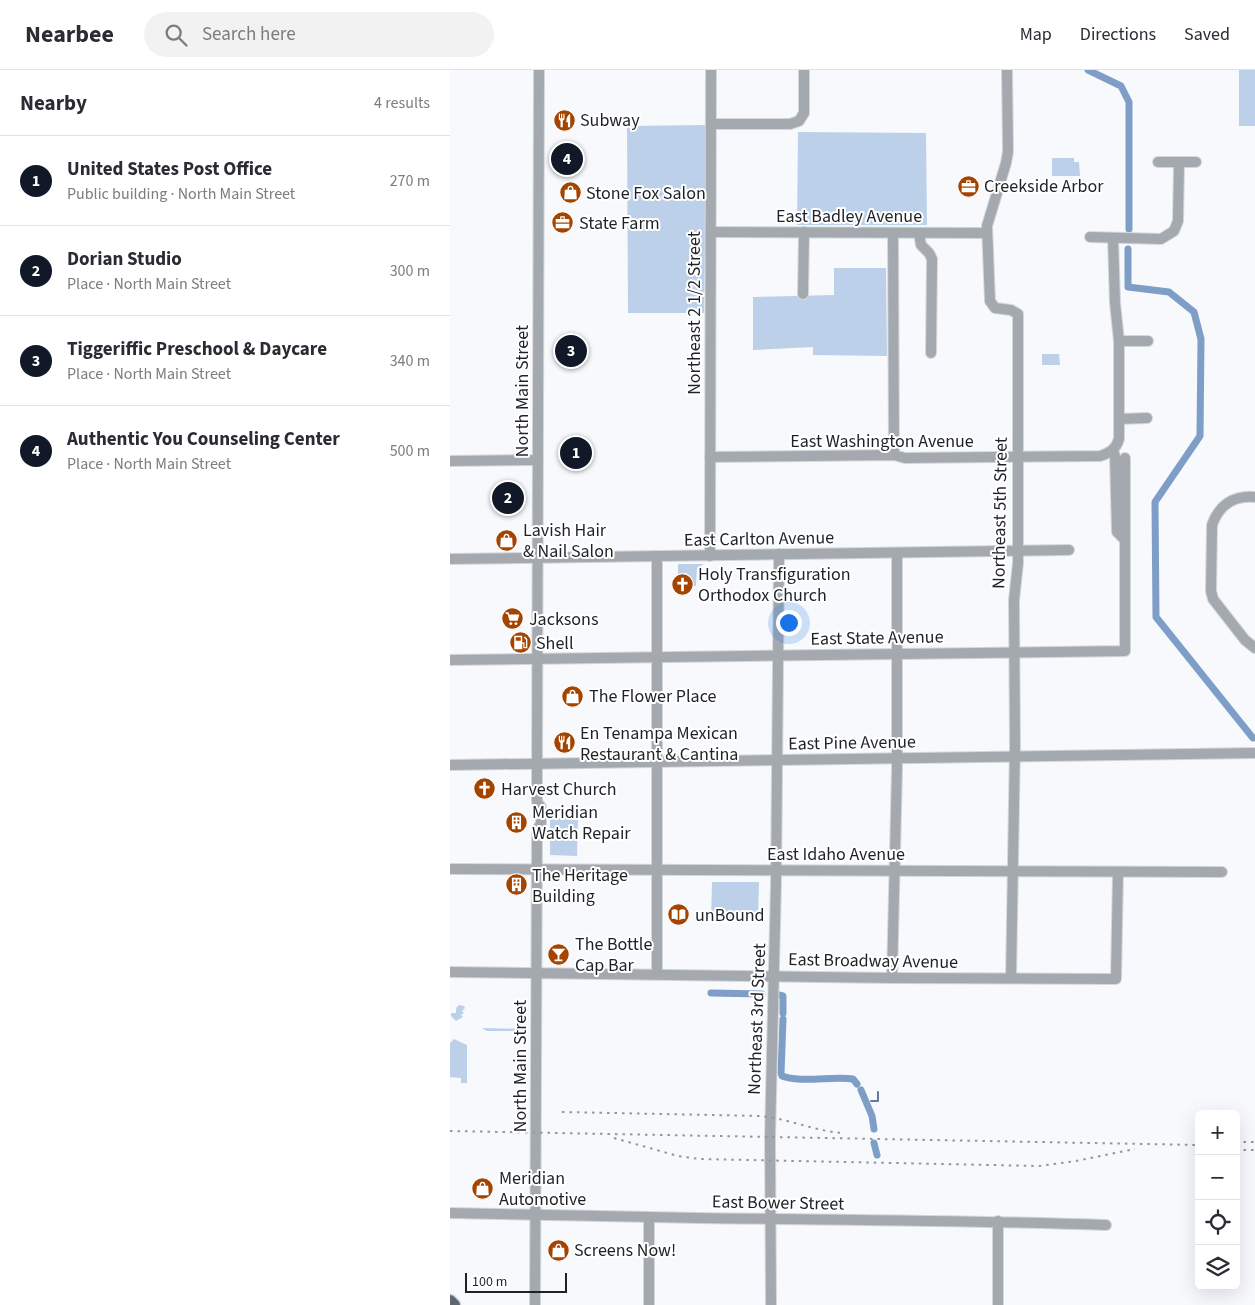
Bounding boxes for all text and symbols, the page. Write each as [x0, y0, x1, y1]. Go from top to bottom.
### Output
search box [144, 12, 494, 57]
text: Nearbee [25, 17, 114, 52]
icon: search [162, 21, 190, 49]
text: Search here [202, 21, 296, 48]
text: Map [1020, 22, 1052, 47]
text: Directions [1080, 22, 1156, 47]
text: Saved [1184, 22, 1230, 47]
text: Nearby [20, 88, 87, 118]
text: 4 results [374, 92, 430, 114]
restaurant icon: Subway [552, 108, 576, 132]
place label: Subway [580, 108, 640, 133]
pin: 4 [551, 140, 583, 178]
text: United States Post Office [67, 156, 272, 183]
text: 1 [32, 170, 40, 192]
text: 270 m [390, 170, 430, 192]
office icon: Creekside Arbor [956, 174, 980, 198]
place label: Creekside Arbor [984, 174, 1104, 199]
shop icon: Stone Fox Salon [558, 181, 582, 205]
place label: Stone Fox Salon [586, 181, 706, 206]
text: Public building · North Main Street [67, 183, 295, 205]
street label: East Badley Avenue [776, 204, 922, 229]
office icon: State Farm [551, 211, 575, 235]
place label: State Farm [579, 211, 660, 236]
street label: Northeast 2 1/2 Street [682, 231, 707, 395]
text: Dorian Studio [67, 246, 182, 273]
text: 2 [32, 260, 40, 282]
text: 300 m [390, 260, 430, 282]
text: Place · North Main Street [67, 273, 231, 295]
street label: North Main Street [510, 325, 535, 457]
pin: 3 [555, 332, 587, 370]
text: Tiggeriffic Preschool & Daycare [67, 336, 327, 363]
text: 3 [32, 350, 40, 372]
text: 340 m [390, 350, 430, 372]
text: Place · North Main Street [67, 363, 231, 385]
text: Authentic You Counseling Center [67, 426, 340, 453]
street label: East Washington Avenue [790, 429, 974, 454]
pin: 1 [560, 434, 592, 472]
street label: Northeast 5th Street [986, 437, 1014, 589]
text: 4 [32, 440, 40, 462]
text: 500 m [390, 440, 430, 462]
text: Place · North Main Street [67, 453, 231, 475]
pin: 2 [492, 479, 524, 517]
place label: Lavish Hair & Nail Salon [523, 518, 614, 564]
street label: East Carlton Avenue [684, 525, 834, 553]
shop icon: Lavish Hair & Nail Salon [495, 528, 519, 552]
place label: Holy Transfiguration Orthodox Church [698, 562, 851, 608]
church icon: Holy Transfiguration Orthodox Church [670, 572, 694, 596]
supermarket icon: Jacksons [501, 607, 525, 631]
place label: Jacksons [529, 607, 599, 632]
your location [776, 610, 802, 636]
street label: East State Avenue [810, 624, 944, 652]
fuel station icon: Shell [508, 631, 532, 655]
place label: Shell [536, 631, 574, 656]
shop icon: The Flower Place [561, 684, 585, 708]
place label: The Flower Place [589, 684, 716, 709]
place label: En Tenampa Mexican Restaurant & Cantina [580, 721, 738, 767]
street label: East Pine Avenue [788, 729, 916, 757]
restaurant icon: En Tenampa Mexican Restaurant & Cantina [552, 731, 576, 755]
church icon: Harvest Church [473, 777, 497, 801]
place label: Harvest Church [501, 777, 617, 802]
place label: Meridian Watch Repair [532, 800, 631, 846]
building icon: Meridian Watch Repair [504, 810, 528, 834]
street label: East Idaho Avenue [767, 842, 905, 867]
place label: The Heritage Building [532, 863, 628, 909]
building icon: The Heritage Building [504, 873, 528, 897]
library icon: unBound [667, 903, 691, 927]
place label: unBound [695, 903, 765, 928]
place label: The Bottle Cap Bar [575, 932, 652, 978]
bar icon: The Bottle Cap Bar [547, 942, 571, 966]
street label: Northeast 3rd Street [742, 943, 772, 1095]
street label: East Broadway Avenue [788, 947, 958, 975]
street label: North Main Street [508, 1000, 533, 1132]
map controls [1195, 1110, 1240, 1290]
button: + [1195, 1110, 1240, 1155]
button: − [1195, 1155, 1240, 1200]
place label: Meridian Automotive [499, 1166, 586, 1212]
shop icon: Meridian Automotive [471, 1176, 495, 1200]
street label: East Bower Street [712, 1189, 844, 1217]
button: locate [1195, 1200, 1240, 1245]
shop icon: Screens Now! [546, 1238, 570, 1262]
place label: Screens Now! [574, 1238, 676, 1263]
button: layers [1195, 1245, 1240, 1290]
scale bar [465, 1270, 568, 1293]
text: 100 m [472, 1272, 507, 1292]

